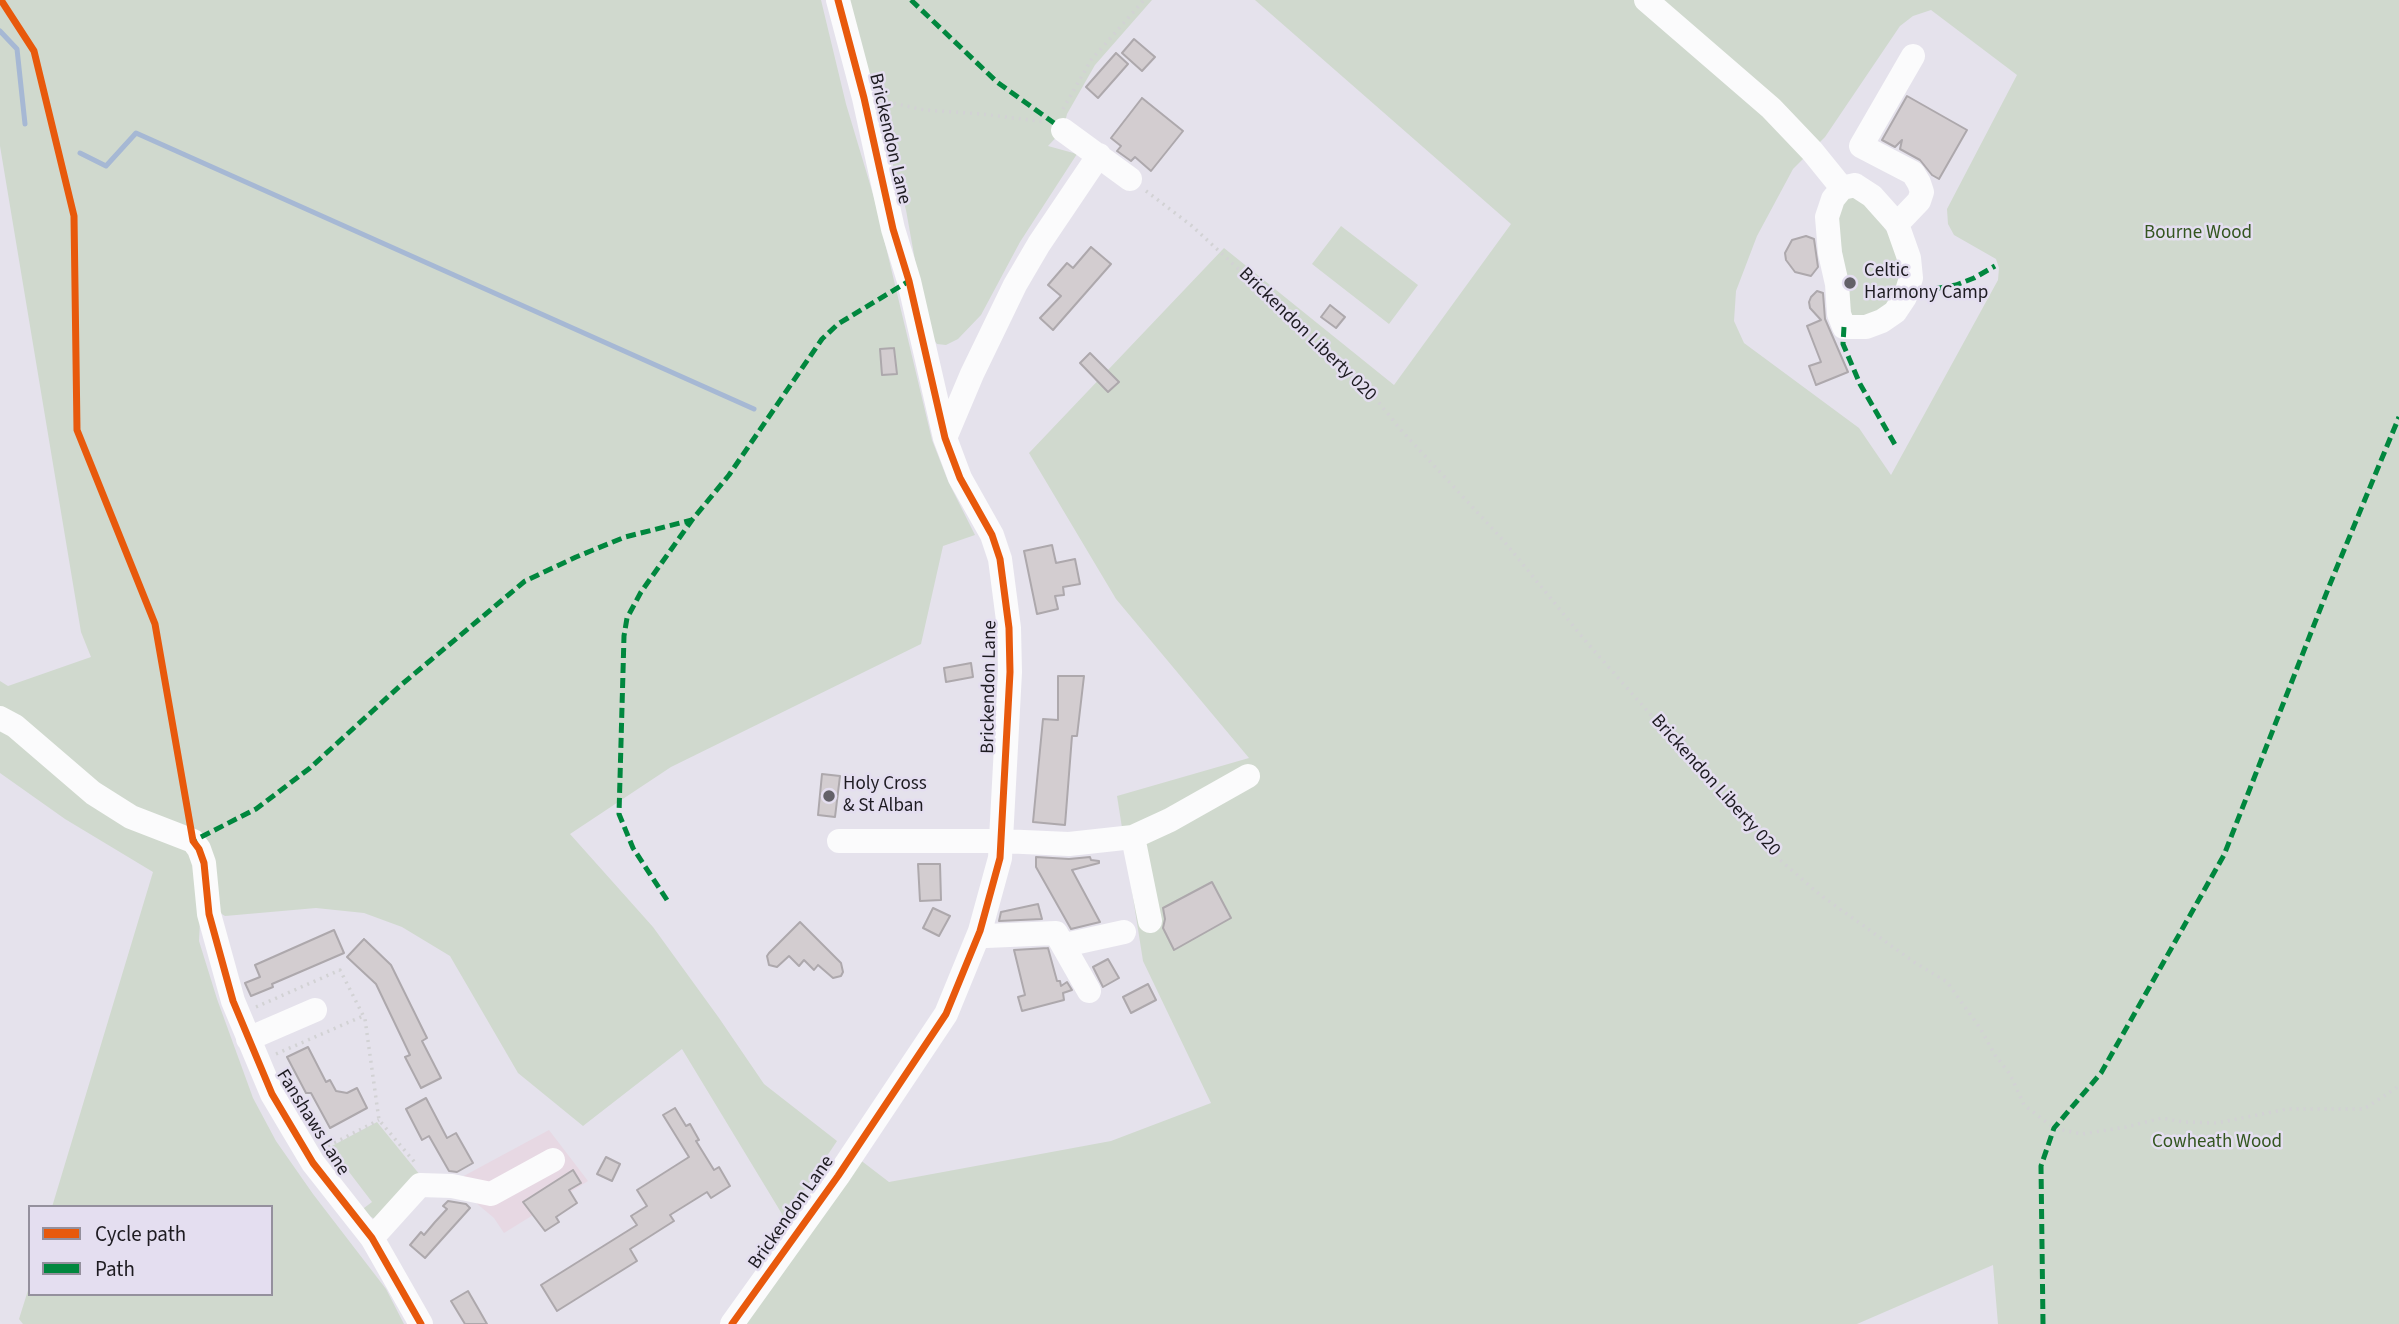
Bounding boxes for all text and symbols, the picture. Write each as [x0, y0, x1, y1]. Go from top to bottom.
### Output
street label: Brickendon Lane [863, 71, 915, 207]
park label: Bourne Wood [2144, 223, 2252, 245]
place label: Celtic Harmony Camp [1864, 261, 1988, 305]
street label: Brickendon Liberty 020 [1233, 263, 1381, 407]
marker: Celtic Harmony Camp [1842, 275, 1858, 291]
street label: Brickendon Lane [977, 620, 1003, 754]
street label: Brickendon Liberty 020 [1645, 710, 1785, 862]
place label: Holy Cross & St Alban [843, 774, 927, 818]
marker: Holy Cross & St Alban [821, 788, 837, 804]
street label: Fanshaws Lane [270, 1066, 354, 1180]
park label: Cowheath Wood [2152, 1132, 2282, 1154]
street label: Brickendon Lane [744, 1152, 840, 1274]
legend [28, 1205, 273, 1296]
text: Cycle path [95, 1219, 186, 1249]
text: Path [95, 1254, 135, 1284]

